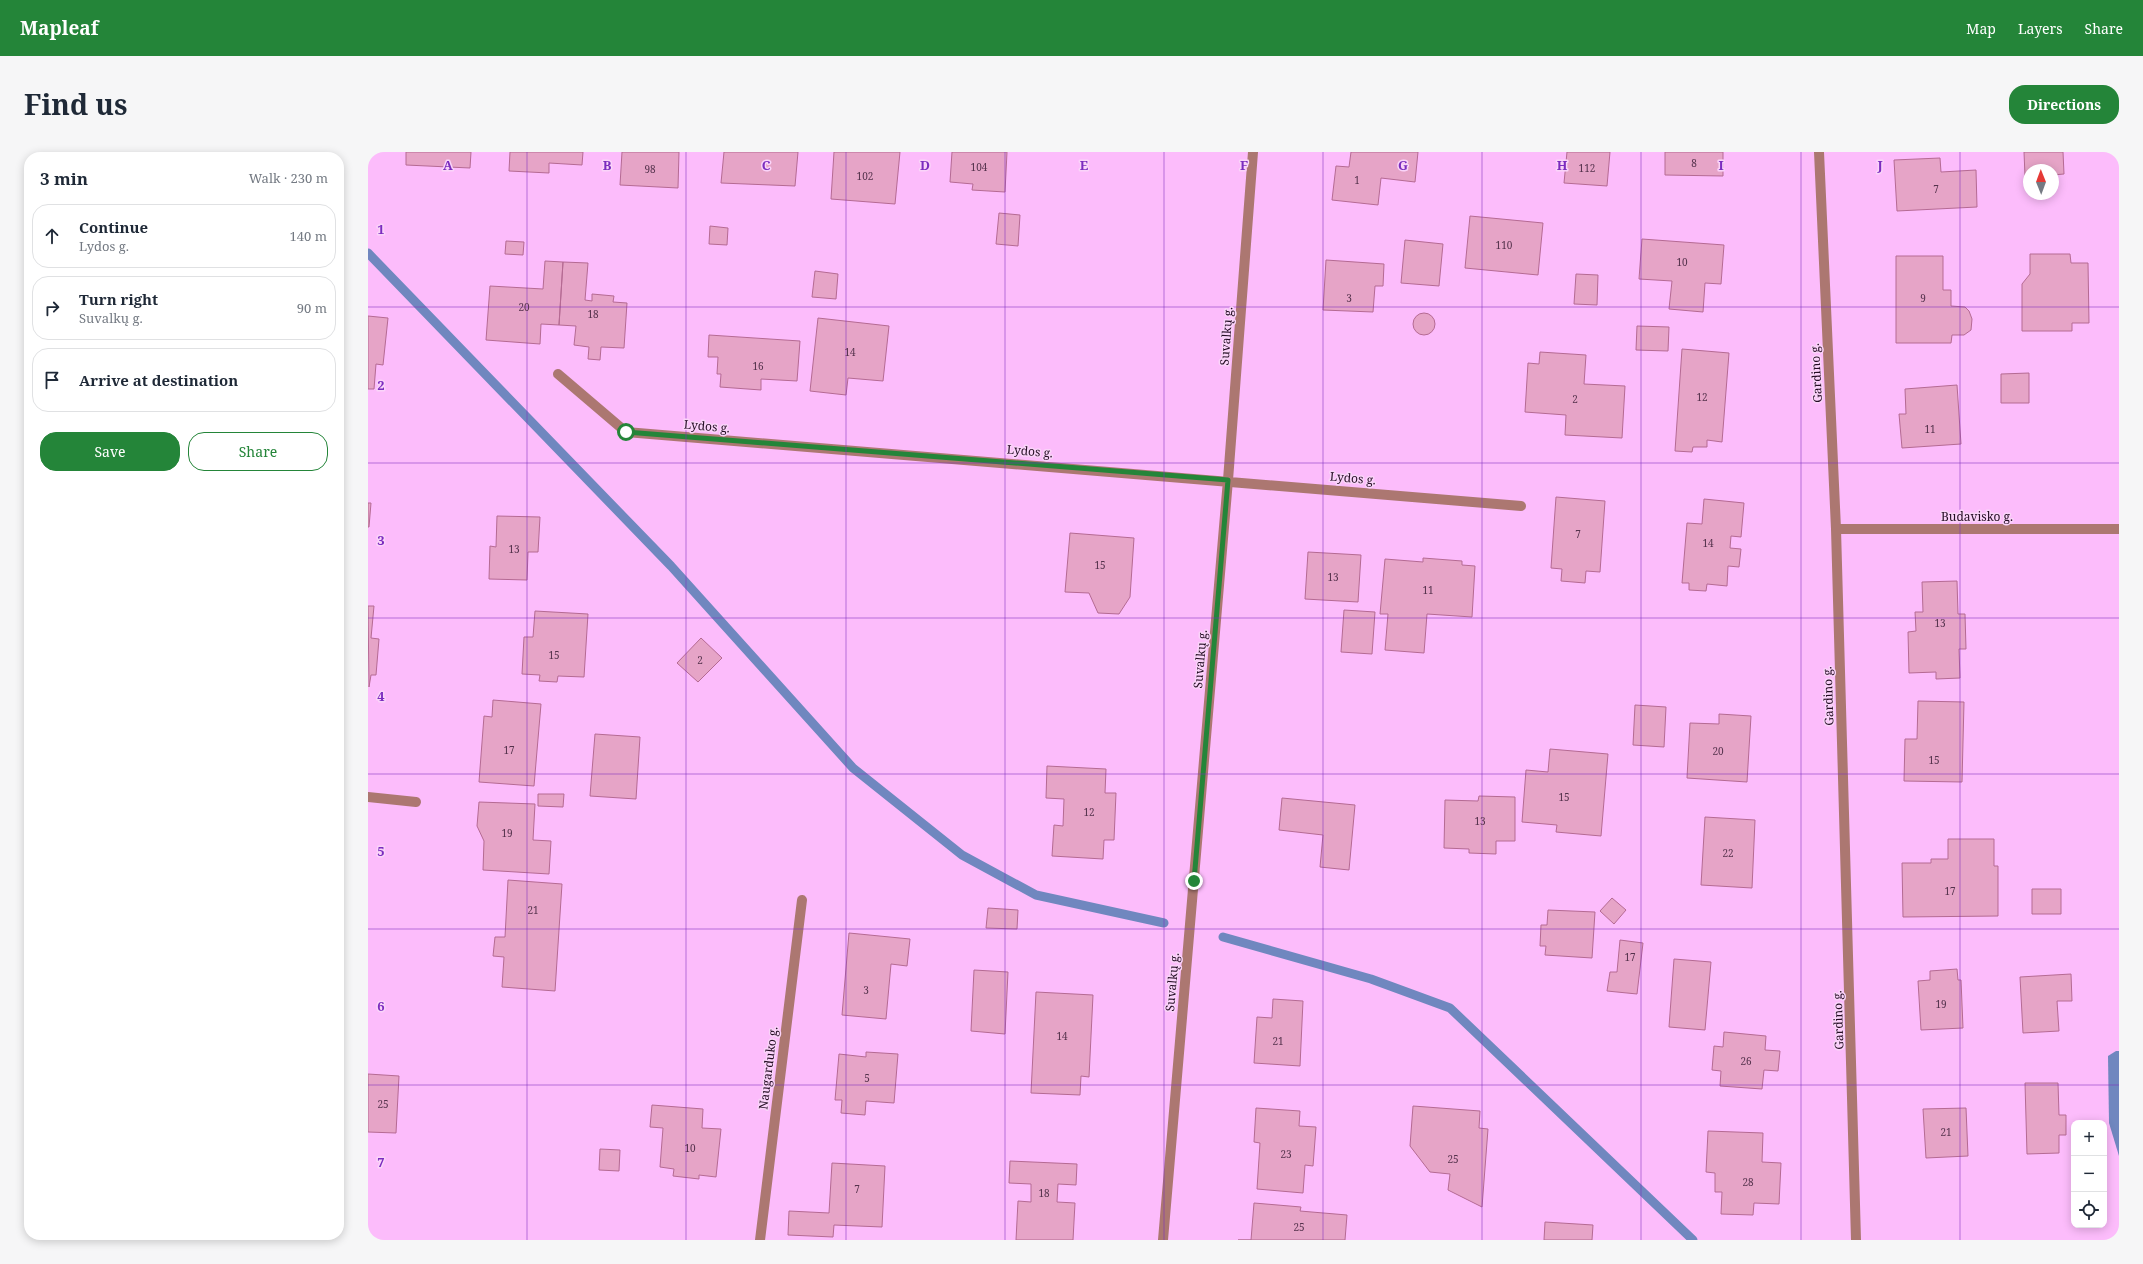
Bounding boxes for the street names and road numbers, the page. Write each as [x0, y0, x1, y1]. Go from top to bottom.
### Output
street label: Suvalkų g. [1215, 306, 1237, 366]
street label: Gardino g. [1806, 343, 1826, 403]
street label: Lydos g. [683, 416, 731, 436]
street label: Lydos g. [1006, 441, 1054, 461]
street label: Lydos g. [1329, 468, 1377, 488]
street label: Budavisko g. [1941, 508, 2013, 525]
street label: Suvalkų g. [1189, 629, 1211, 689]
street label: Gardino g. [1818, 666, 1838, 726]
street label: Suvalkų g. [1161, 952, 1183, 1012]
street label: Gardino g. [1828, 990, 1848, 1050]
street label: Naugarduko g. [754, 1025, 782, 1111]

